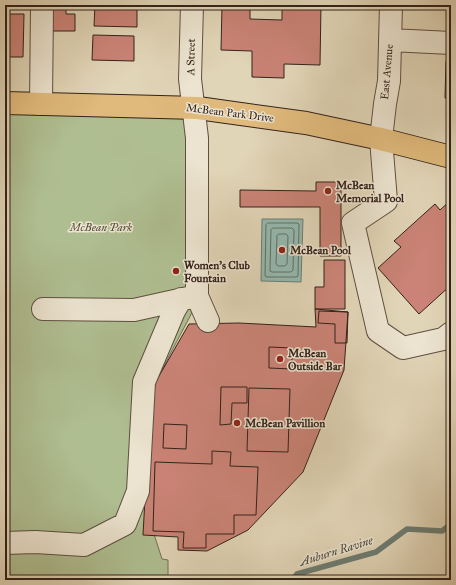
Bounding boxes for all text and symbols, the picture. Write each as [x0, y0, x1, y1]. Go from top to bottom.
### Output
street label: A Street [184, 38, 198, 77]
street label: East Avenue [378, 43, 396, 100]
street label: McBean Park Drive [185, 101, 275, 125]
place label: McBean Memorial Pool [336, 179, 405, 205]
marker: McBean Memorial Pool [323, 186, 333, 196]
park label: McBean Park [69, 221, 132, 234]
place label: McBean Pool [290, 244, 352, 257]
marker: McBean Pool [277, 245, 287, 255]
place label: Women's Club Fountain [184, 259, 251, 285]
marker: Women's Club Fountain [171, 266, 181, 276]
place label: McBean Outside Bar [288, 347, 343, 373]
marker: McBean Outside Bar [275, 354, 285, 364]
place label: McBean Pavillion [245, 417, 325, 430]
marker: McBean Pavillion [232, 418, 242, 428]
water label: Auburn Ravine [296, 533, 375, 569]

